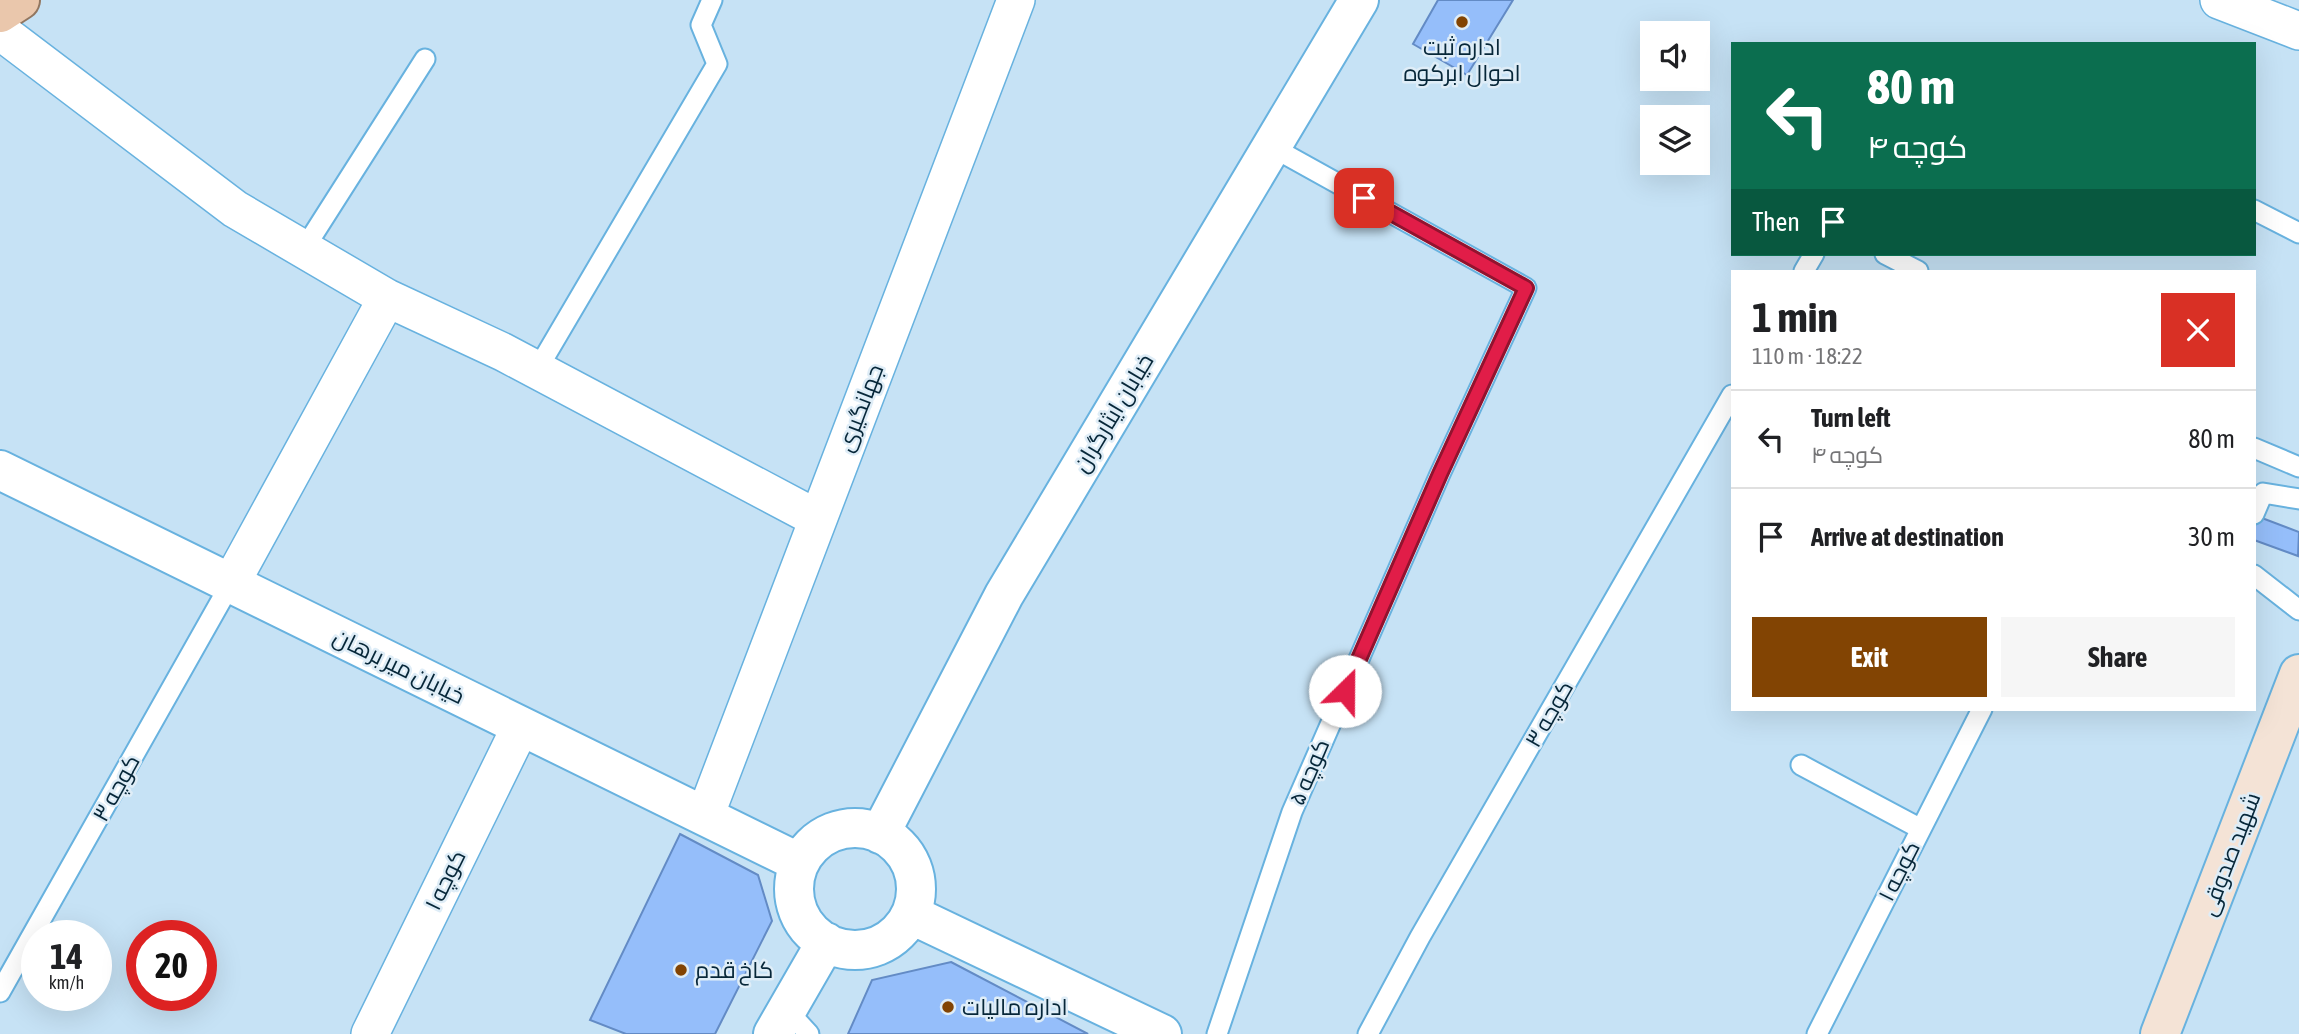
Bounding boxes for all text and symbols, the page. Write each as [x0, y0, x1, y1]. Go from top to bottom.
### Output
marker: اداره ثبت احوال ابرکوه [1454, 14, 1470, 30]
map controls [1640, 21, 1710, 175]
button: sound [1640, 21, 1710, 91]
place label: اداره ثبت احوال ابرکوه [1403, 34, 1521, 87]
text: 80 m [1867, 58, 1955, 114]
icon: left [1752, 70, 1843, 161]
button: layers [1640, 105, 1710, 175]
text: کوچه ۴ [1867, 128, 1967, 165]
pin [1334, 168, 1394, 228]
icon: arrive [1345, 179, 1383, 217]
icon: arrive [1814, 203, 1852, 241]
text: Then [1752, 207, 1800, 237]
text: 1 min [1752, 293, 1838, 341]
button: close [2161, 293, 2235, 367]
text: 110 m · 18:22 [1752, 343, 1863, 369]
street label: خیابان ایثارگران [1067, 349, 1159, 477]
street label: جهانگیری [831, 361, 889, 456]
text: Turn left [1811, 403, 1891, 433]
icon: left [1752, 420, 1790, 458]
text: 80 m [2188, 424, 2235, 454]
text: کوچه ۴ [1811, 442, 1883, 468]
icon: arrive [1752, 518, 1790, 556]
text: Arrive at destination [1811, 522, 2004, 552]
text: 30 m [2188, 522, 2235, 552]
button: Exit [1752, 617, 1987, 697]
button: Share [2001, 617, 2235, 697]
street label: خیابان میر برهان [329, 623, 469, 710]
position arrow [1308, 654, 1382, 728]
street label: کوچه ۳ [1520, 676, 1580, 753]
street label: کوچه ۵ [1283, 735, 1336, 810]
street label: کوچه ۳ [87, 750, 147, 827]
street label: شهید صدوقی [2195, 789, 2266, 920]
street label: کوچه ۱ [1873, 837, 1927, 906]
street label: کوچه ۱ [419, 846, 473, 915]
speed limit sign: 20 [126, 920, 217, 1011]
text: 14 [50, 936, 83, 976]
place label: کاخ قدم [695, 957, 773, 986]
marker: کاخ قدم [673, 962, 689, 978]
text: km/h [49, 972, 84, 993]
place label: اداره مالیات [962, 994, 1068, 1020]
marker: اداره مالیات [940, 999, 956, 1015]

